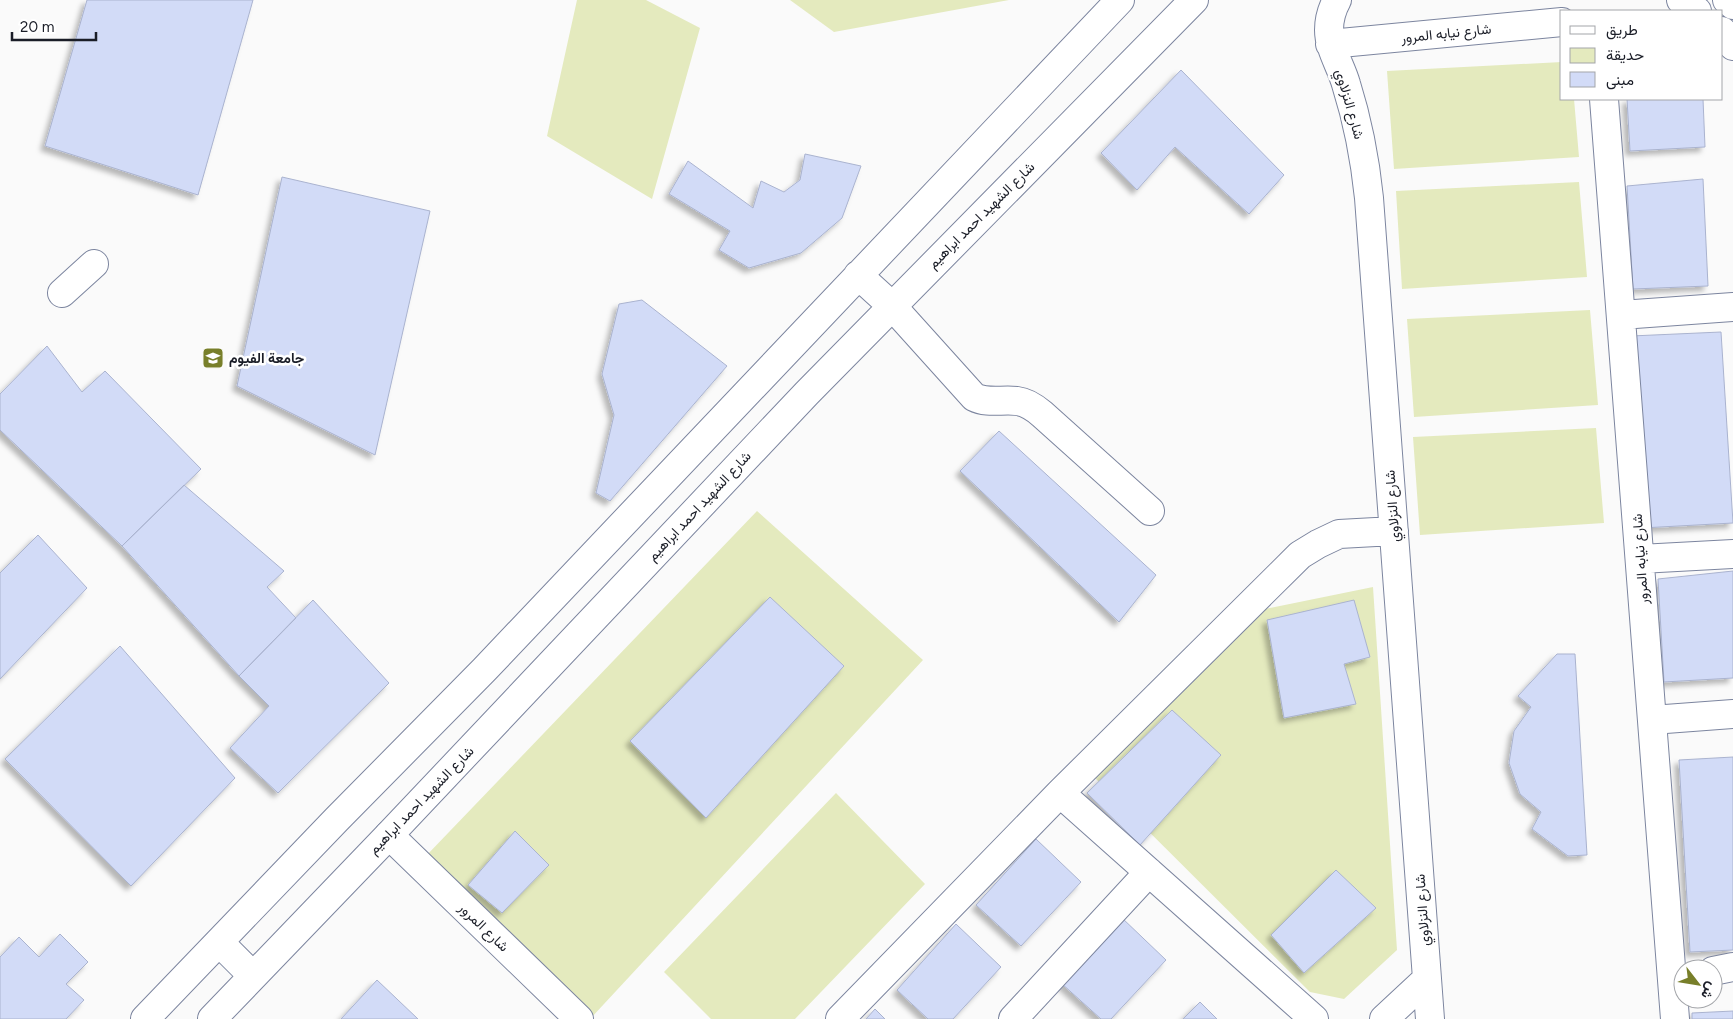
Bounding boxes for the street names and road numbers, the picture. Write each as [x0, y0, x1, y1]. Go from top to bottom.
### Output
street label: شارع نيابه المرور [1399, 20, 1492, 49]
street label: شارع النزلاوي [1329, 67, 1368, 142]
street label: شارع الشهيد احمد ابراهيم [924, 158, 1040, 274]
street label: شارع الشهيد احمد ابراهيم [644, 448, 756, 566]
street label: شارع النزلاوي [1382, 469, 1406, 543]
street label: شارع نيابه المرور [1629, 513, 1654, 606]
street label: شارع الشهيد احمد ابراهيم [365, 743, 479, 859]
street label: شارع النزلاوي [1412, 873, 1436, 947]
street label: شارع المرور [453, 899, 512, 957]

